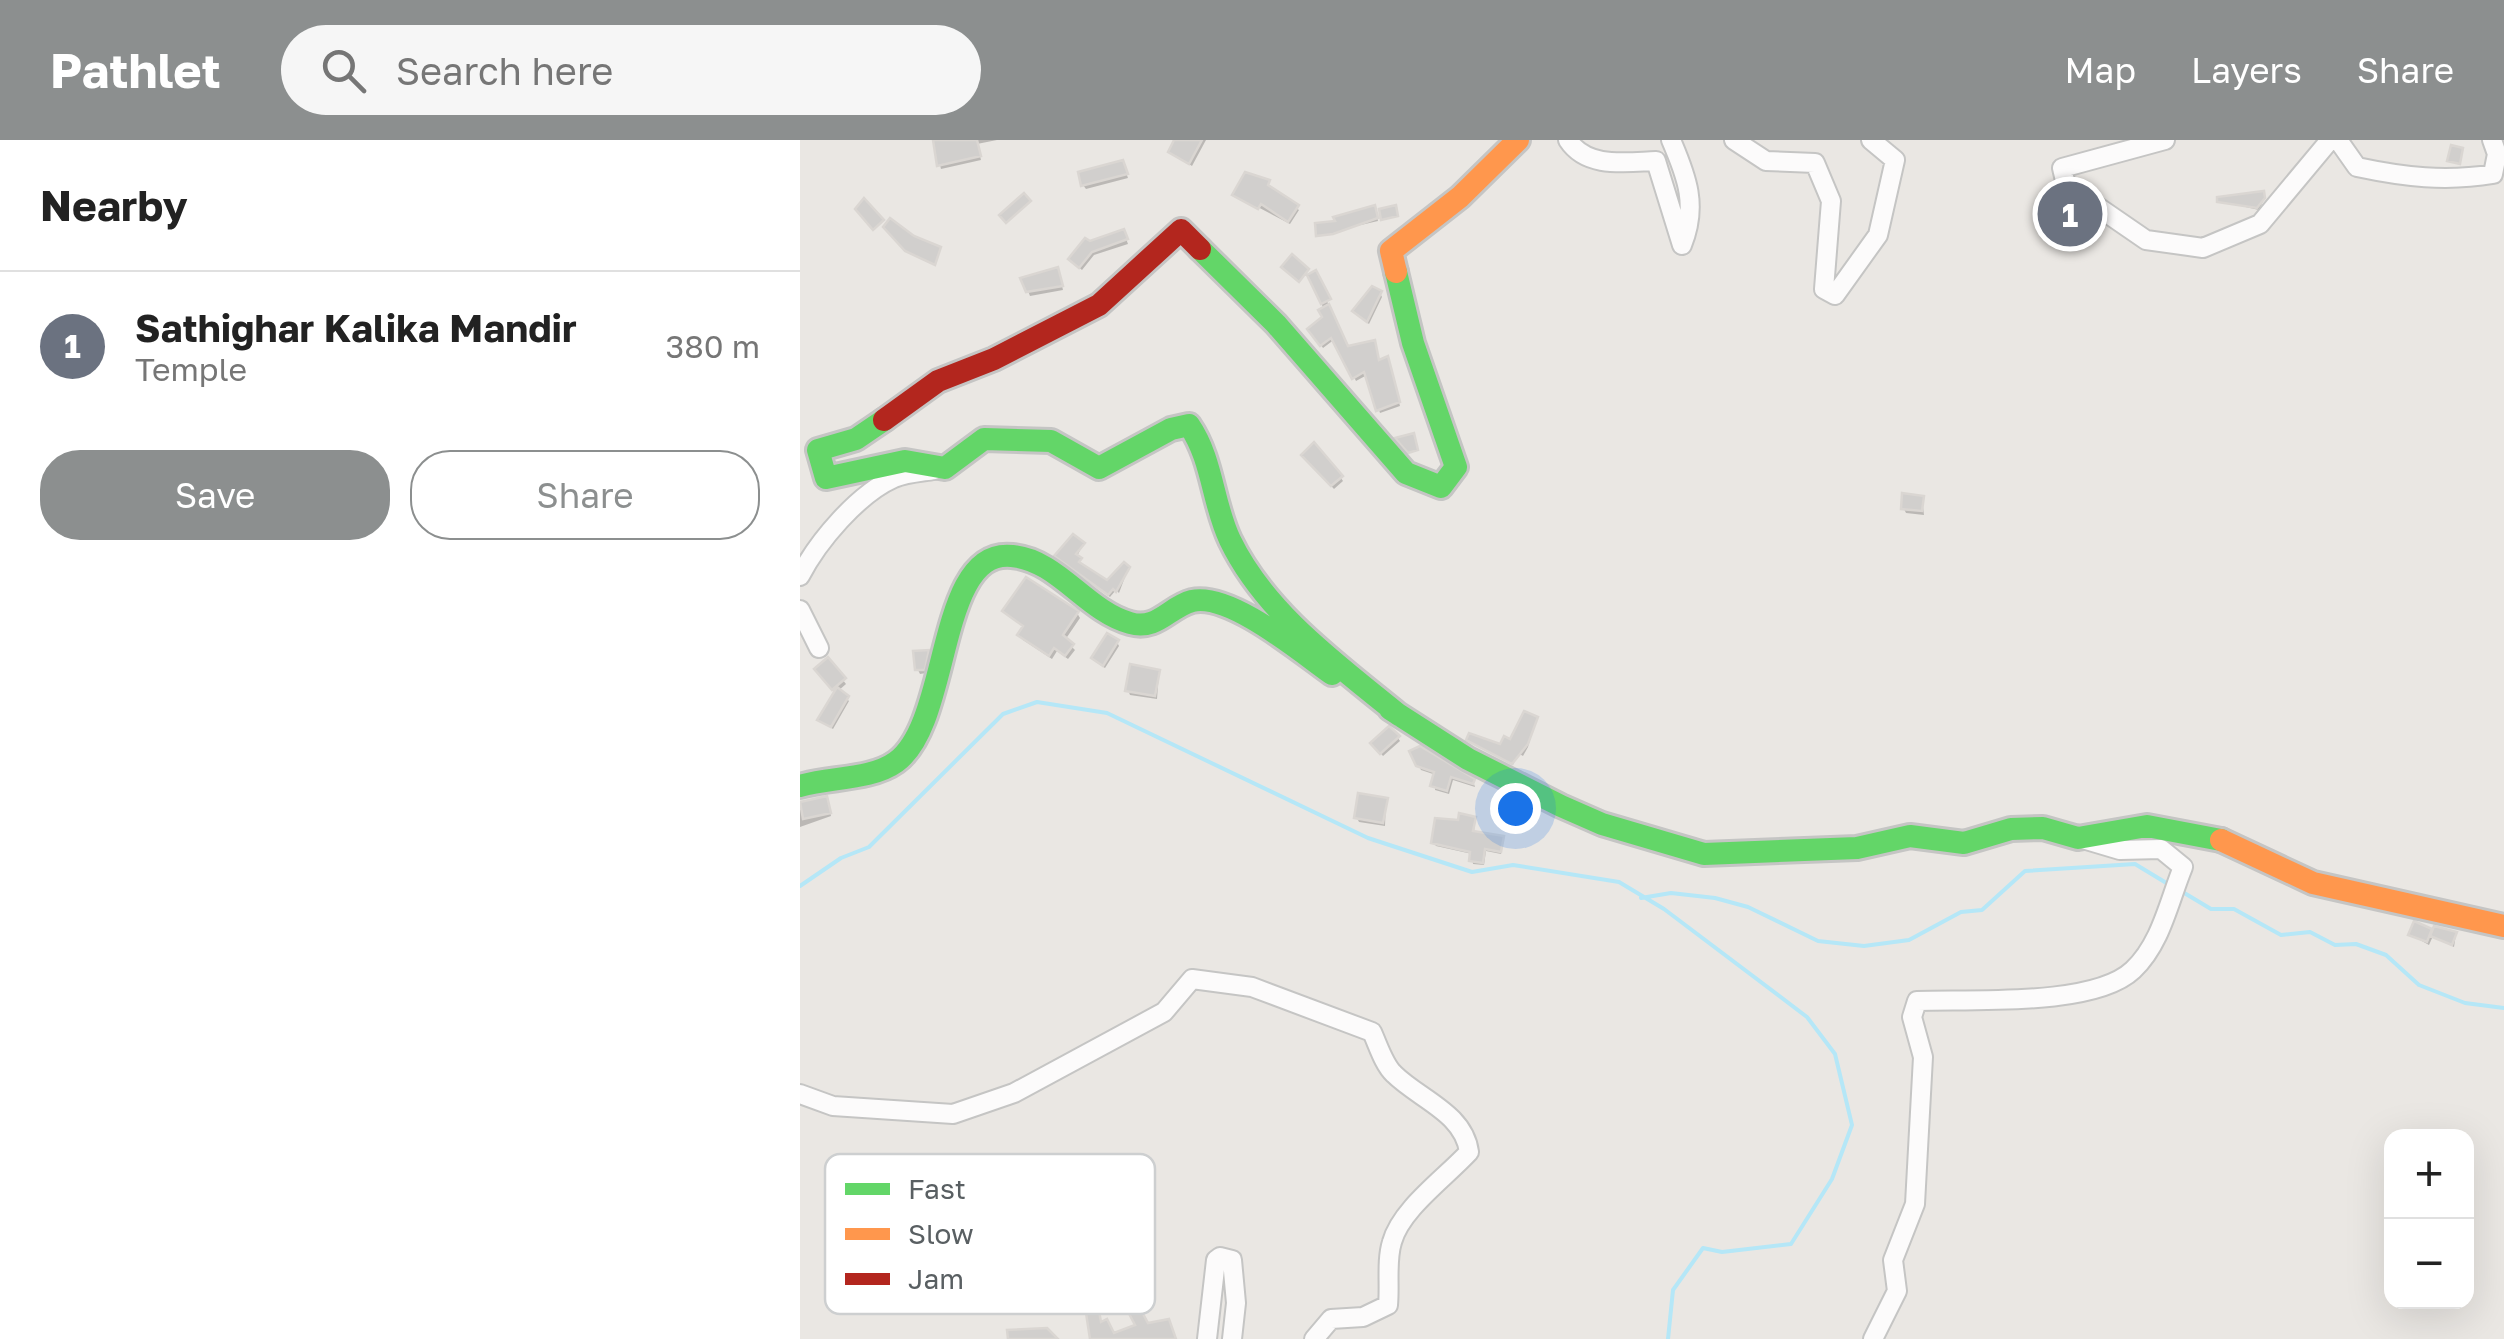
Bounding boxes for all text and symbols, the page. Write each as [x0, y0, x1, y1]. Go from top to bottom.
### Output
search box [281, 25, 981, 115]
text: Pathlet [50, 41, 221, 99]
icon: search [316, 43, 371, 98]
text: Search here [396, 48, 613, 93]
text: Map [2065, 49, 2136, 91]
text: Layers [2191, 49, 2302, 91]
text: Share [2357, 49, 2454, 91]
pin: 1 [2038, 176, 2102, 252]
text: Nearby [40, 180, 188, 230]
text: Sathighar Kalika Mandir [135, 305, 577, 350]
text: 1 [64, 327, 81, 365]
text: 380 m [666, 327, 760, 365]
text: Temple [135, 350, 247, 388]
button: Save [40, 450, 390, 540]
button: Share [410, 450, 760, 540]
your location [1490, 783, 1541, 834]
map controls [2384, 1129, 2474, 1309]
button: + [2384, 1129, 2474, 1219]
legend [825, 1154, 1155, 1314]
text: Fast [908, 1172, 966, 1205]
text: Slow [908, 1217, 974, 1250]
button: − [2384, 1219, 2474, 1309]
text: Jam [908, 1262, 964, 1295]

